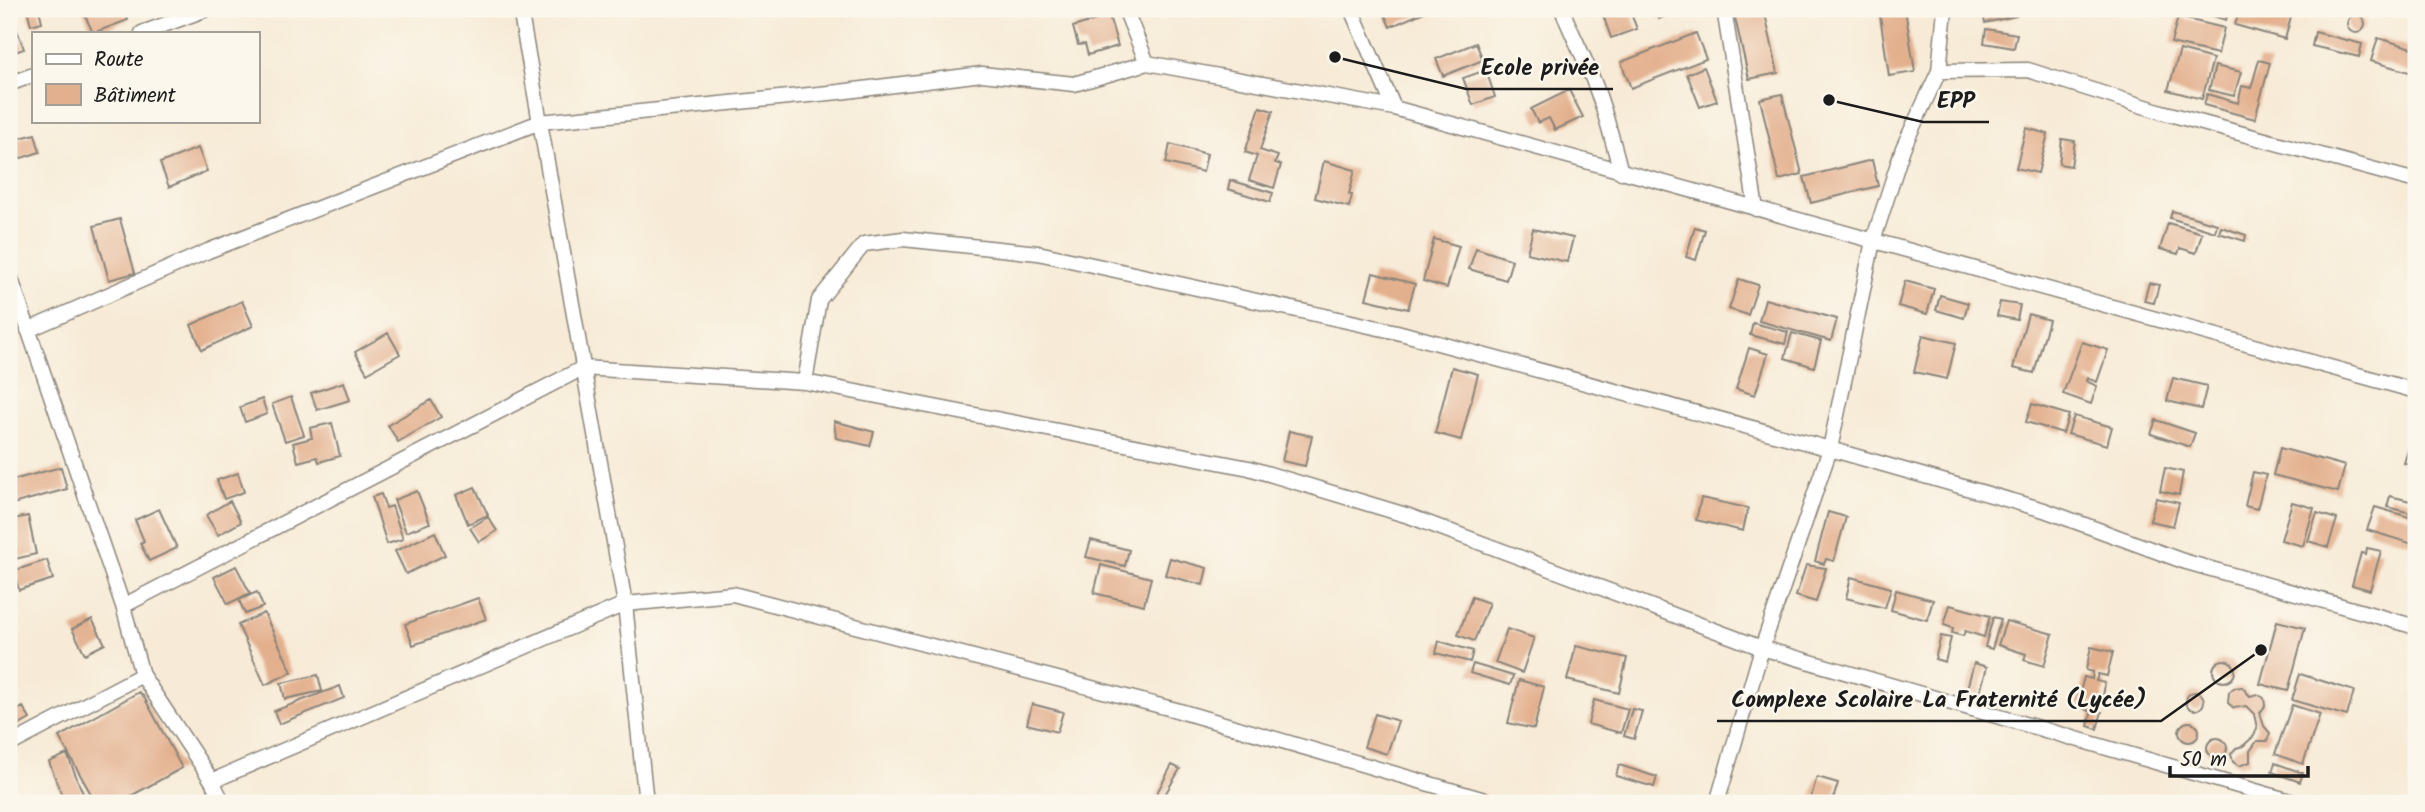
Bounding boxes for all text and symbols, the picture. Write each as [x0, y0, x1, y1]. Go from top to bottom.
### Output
legend [32, 32, 259, 122]
text: Route [94, 44, 144, 77]
callout: Ecole privée [1466, 45, 1613, 89]
text: Ecole privée [1481, 51, 1599, 87]
callout: EPP [1923, 78, 1989, 122]
text: Bâtiment [94, 80, 177, 113]
text: EPP [1937, 84, 1976, 120]
callout: Complexe Scolaire La Fraternité (Lycée) [1717, 677, 2161, 721]
text: Complexe Scolaire La Fraternité (Lycée) [1731, 683, 2147, 719]
scale bar [2170, 735, 2308, 779]
text: 50 m [2180, 744, 2227, 777]

